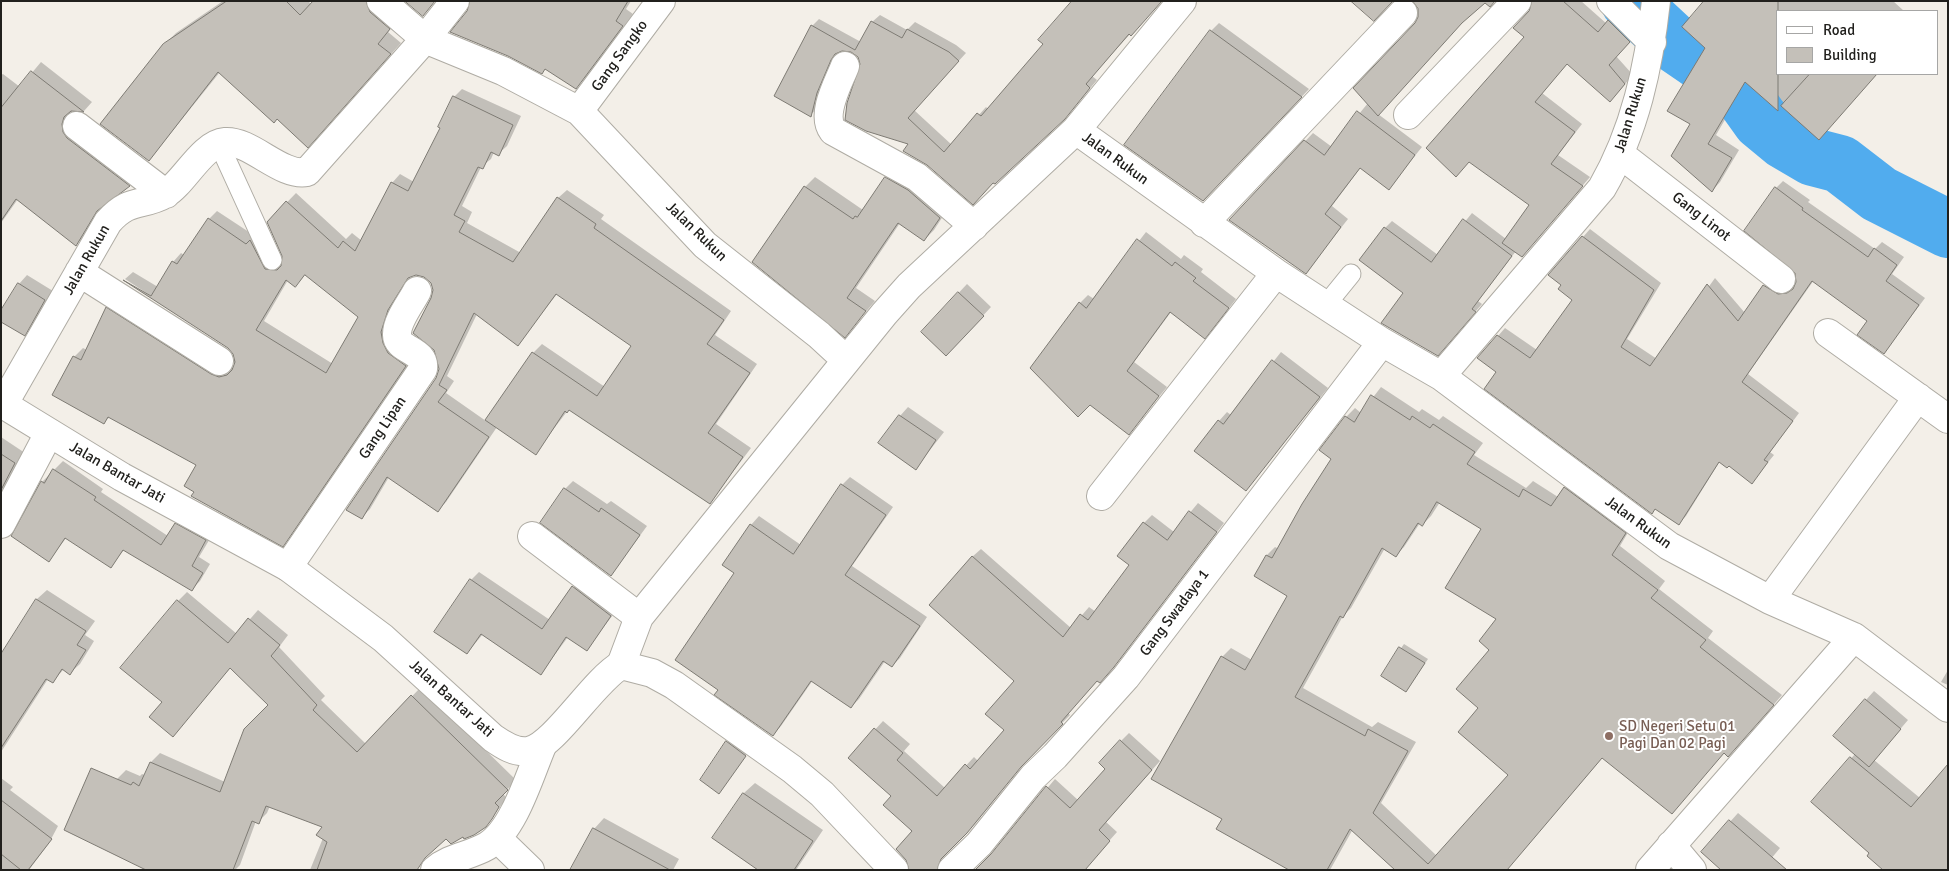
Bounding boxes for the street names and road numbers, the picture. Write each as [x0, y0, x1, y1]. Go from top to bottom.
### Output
street label: Gang Sangko [588, 17, 652, 95]
street label: Jalan Rukun [1611, 75, 1651, 155]
street label: Jalan Rukun [1078, 129, 1152, 189]
street label: Gang Linot [1668, 189, 1734, 245]
street label: Jalan Rukun [662, 198, 730, 266]
street label: Jalan Rukun [60, 222, 114, 298]
street label: Gang Lipan [355, 393, 411, 463]
street label: Jalan Bantar Jati [66, 438, 168, 508]
street label: Jalan Rukun [1601, 493, 1675, 553]
street label: Gang Swadaya 1 [1136, 566, 1214, 660]
street label: Jalan Bantar Jati [405, 656, 497, 742]

